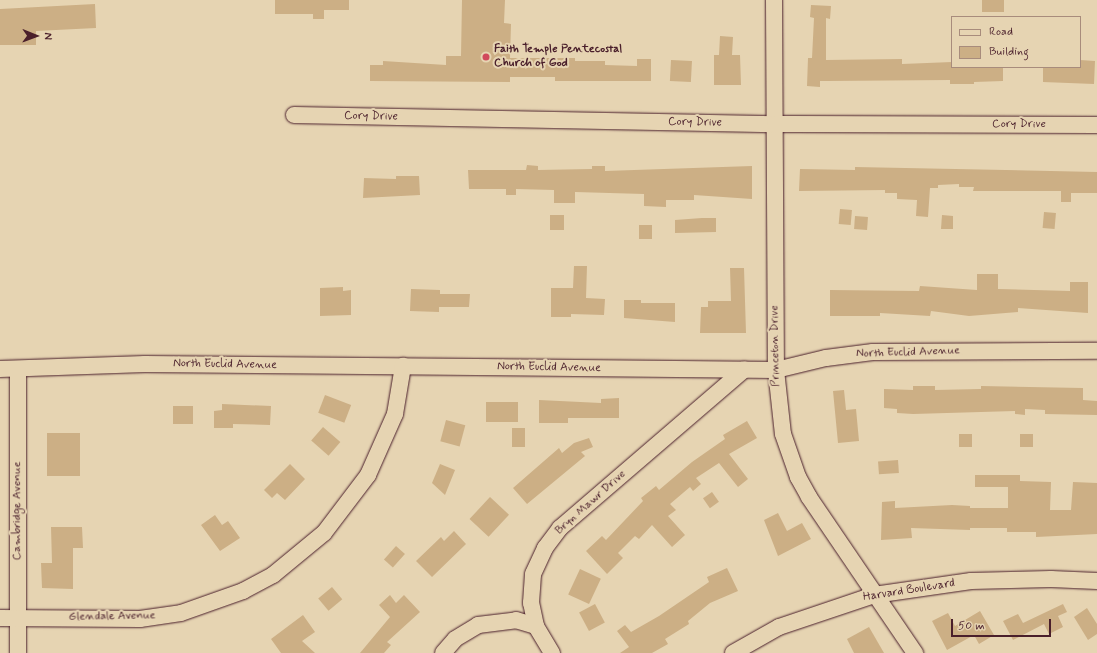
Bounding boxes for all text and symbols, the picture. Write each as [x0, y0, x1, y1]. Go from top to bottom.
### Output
north arrow [16, 16, 56, 56]
legend [951, 16, 1081, 68]
text: Road [989, 24, 1013, 40]
text: N [41, 32, 55, 40]
place label: Faith Temple Pentecostal Church of God [494, 43, 617, 71]
text: Building [989, 44, 1029, 60]
marker: Faith Temple Pentecostal Church of God [481, 52, 491, 62]
street label: Cory Drive [344, 109, 398, 125]
street label: Cory Drive [668, 115, 722, 131]
street label: Cory Drive [992, 118, 1046, 132]
street label: Princeton Drive [768, 305, 784, 387]
street label: North Euclid Avenue [858, 344, 958, 362]
street label: North Euclid Avenue [175, 357, 275, 373]
street label: North Euclid Avenue [499, 360, 599, 376]
street label: Cambridge Avenue [11, 462, 25, 560]
street label: Bryn Mawr Drive [554, 468, 628, 538]
street label: Harvard Boulevard [863, 577, 955, 605]
street label: Glendale Avenue [68, 609, 156, 625]
scale bar [953, 611, 1053, 637]
text: 50 m [958, 618, 985, 634]

